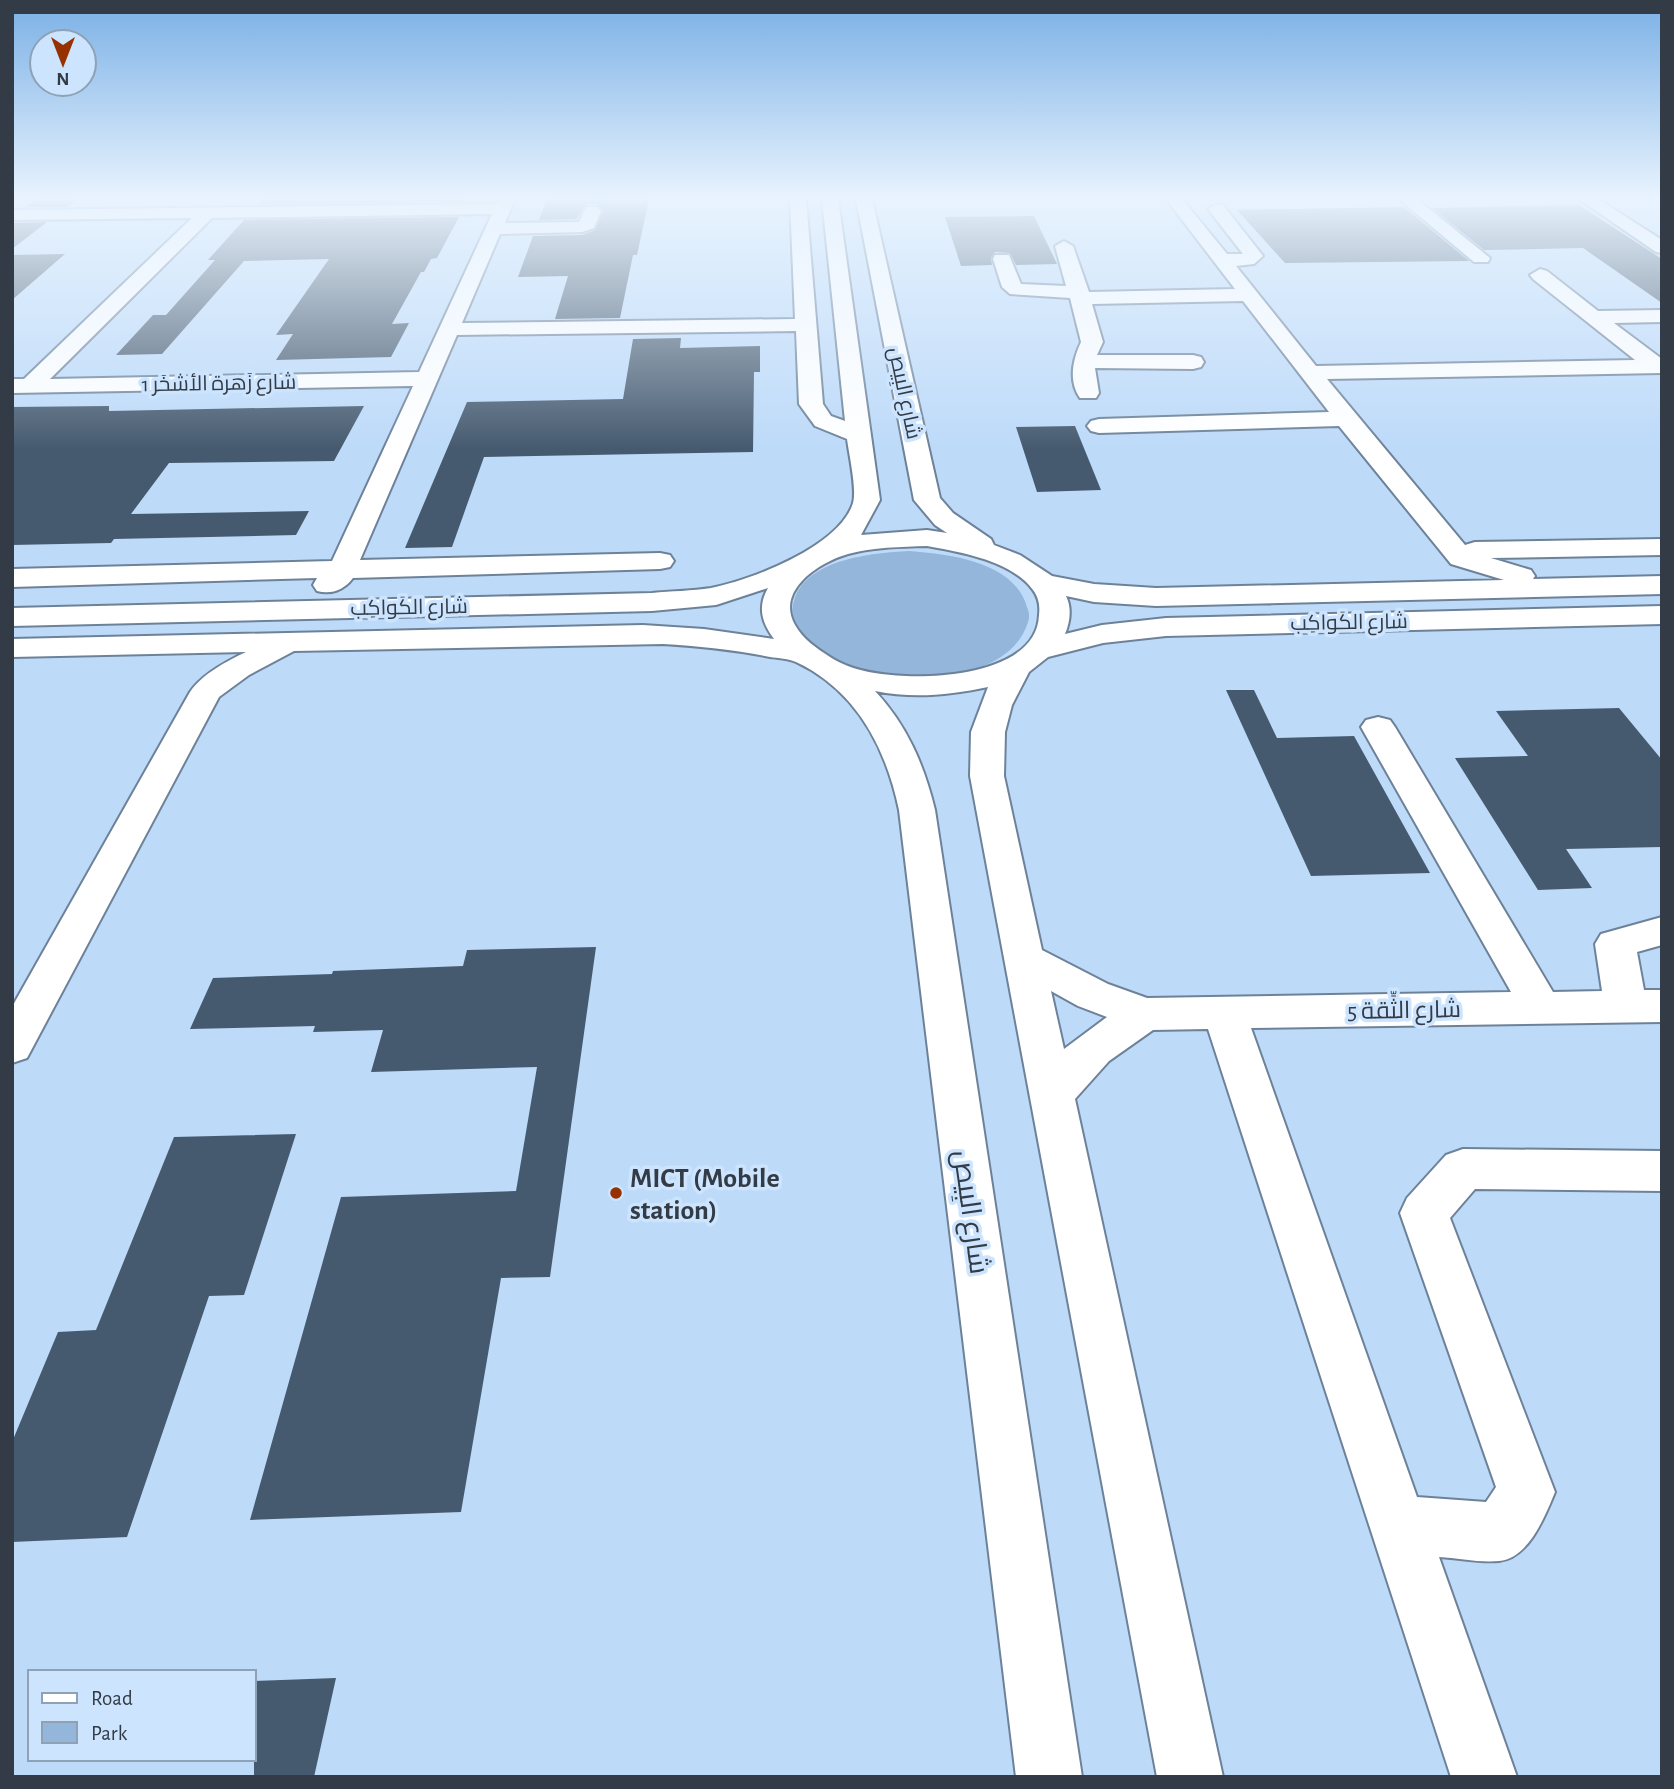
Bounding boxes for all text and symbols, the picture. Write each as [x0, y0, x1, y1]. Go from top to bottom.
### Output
north arrow [28, 28, 98, 98]
text: N [56, 69, 70, 88]
street label: شارع البِيص [882, 345, 925, 442]
street label: شارع زَهرة الأشخَر 1 [142, 372, 297, 398]
street label: شارع الكَواكِب [350, 596, 468, 622]
street label: شارع الكَواكِب [1290, 611, 1408, 637]
street label: شارع الثِّقة 5 [1347, 989, 1461, 1027]
street label: شارع البِيص [944, 1148, 994, 1276]
place label: MICT (Mobile station) [630, 1165, 780, 1225]
marker: MICT (Mobile station) [608, 1185, 624, 1201]
legend [28, 1670, 256, 1761]
text: Road [91, 1688, 133, 1709]
text: Park [91, 1723, 128, 1744]

